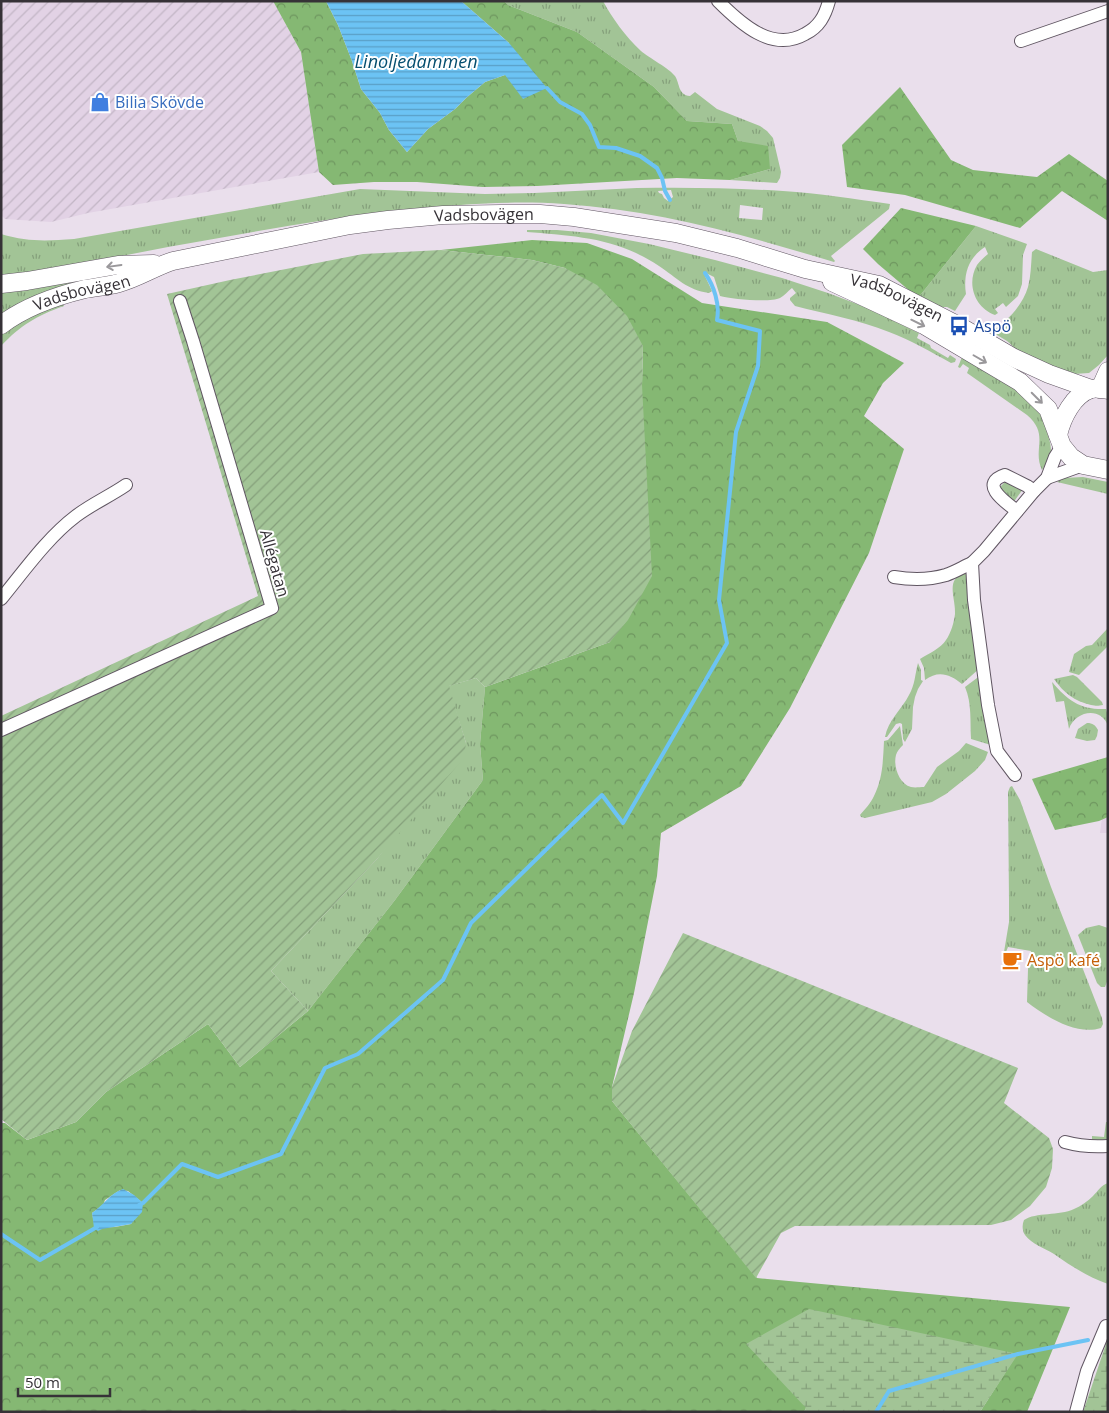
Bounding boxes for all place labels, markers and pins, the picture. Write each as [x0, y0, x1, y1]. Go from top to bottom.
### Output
shop icon: Bilia Skövde [89, 91, 111, 113]
place label: Bilia Skövde [115, 91, 204, 113]
bus stop icon: Aspö [948, 315, 970, 337]
place label: Aspö [974, 315, 1011, 337]
cafe icon: Aspö kafé [1001, 949, 1023, 971]
place label: Aspö kafé [1027, 949, 1100, 971]

